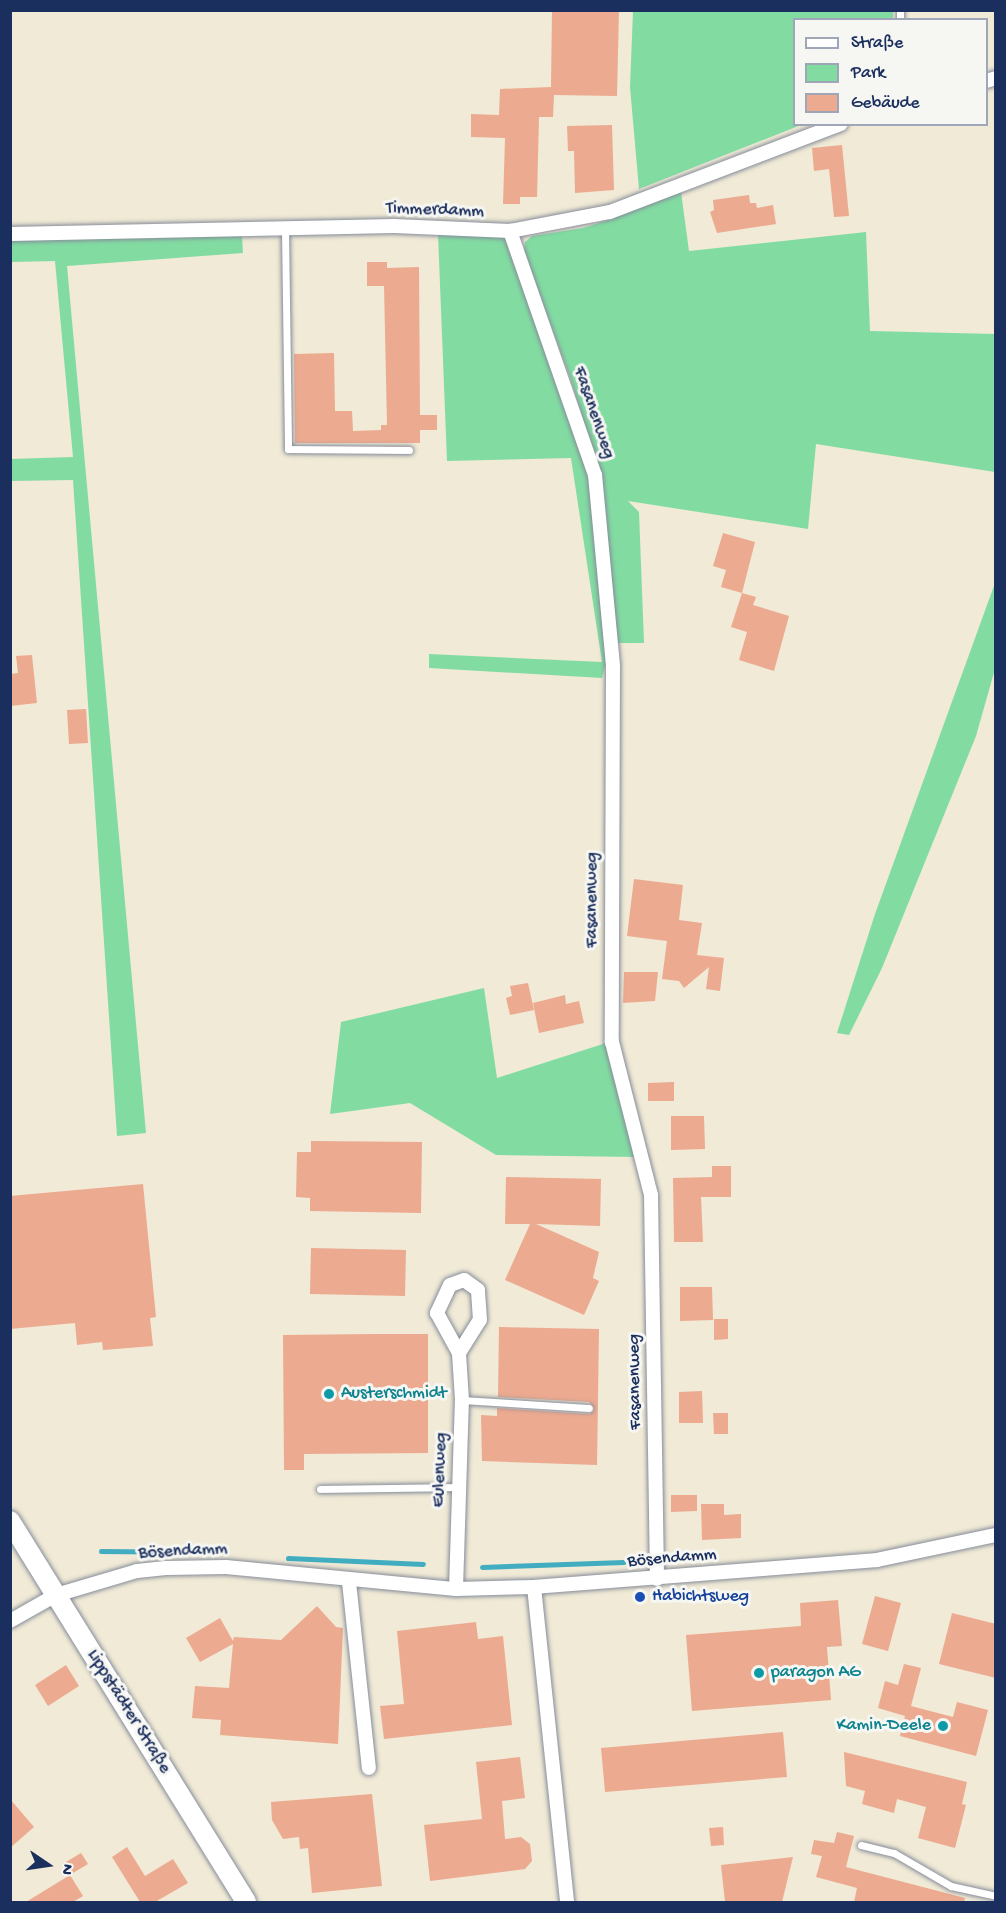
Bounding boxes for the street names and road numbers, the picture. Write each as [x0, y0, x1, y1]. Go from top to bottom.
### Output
street label: Timmerdamm [386, 198, 484, 224]
street label: Fasanenweg [567, 364, 619, 462]
street label: Fasanenweg [582, 852, 604, 948]
street label: Fasanenweg [624, 1334, 648, 1430]
street label: Eulenweg [429, 1432, 453, 1508]
street label: Bösendamm [138, 1539, 228, 1565]
street label: Bösendamm [627, 1544, 717, 1574]
street label: Lippstädter Straße [81, 1646, 175, 1778]

